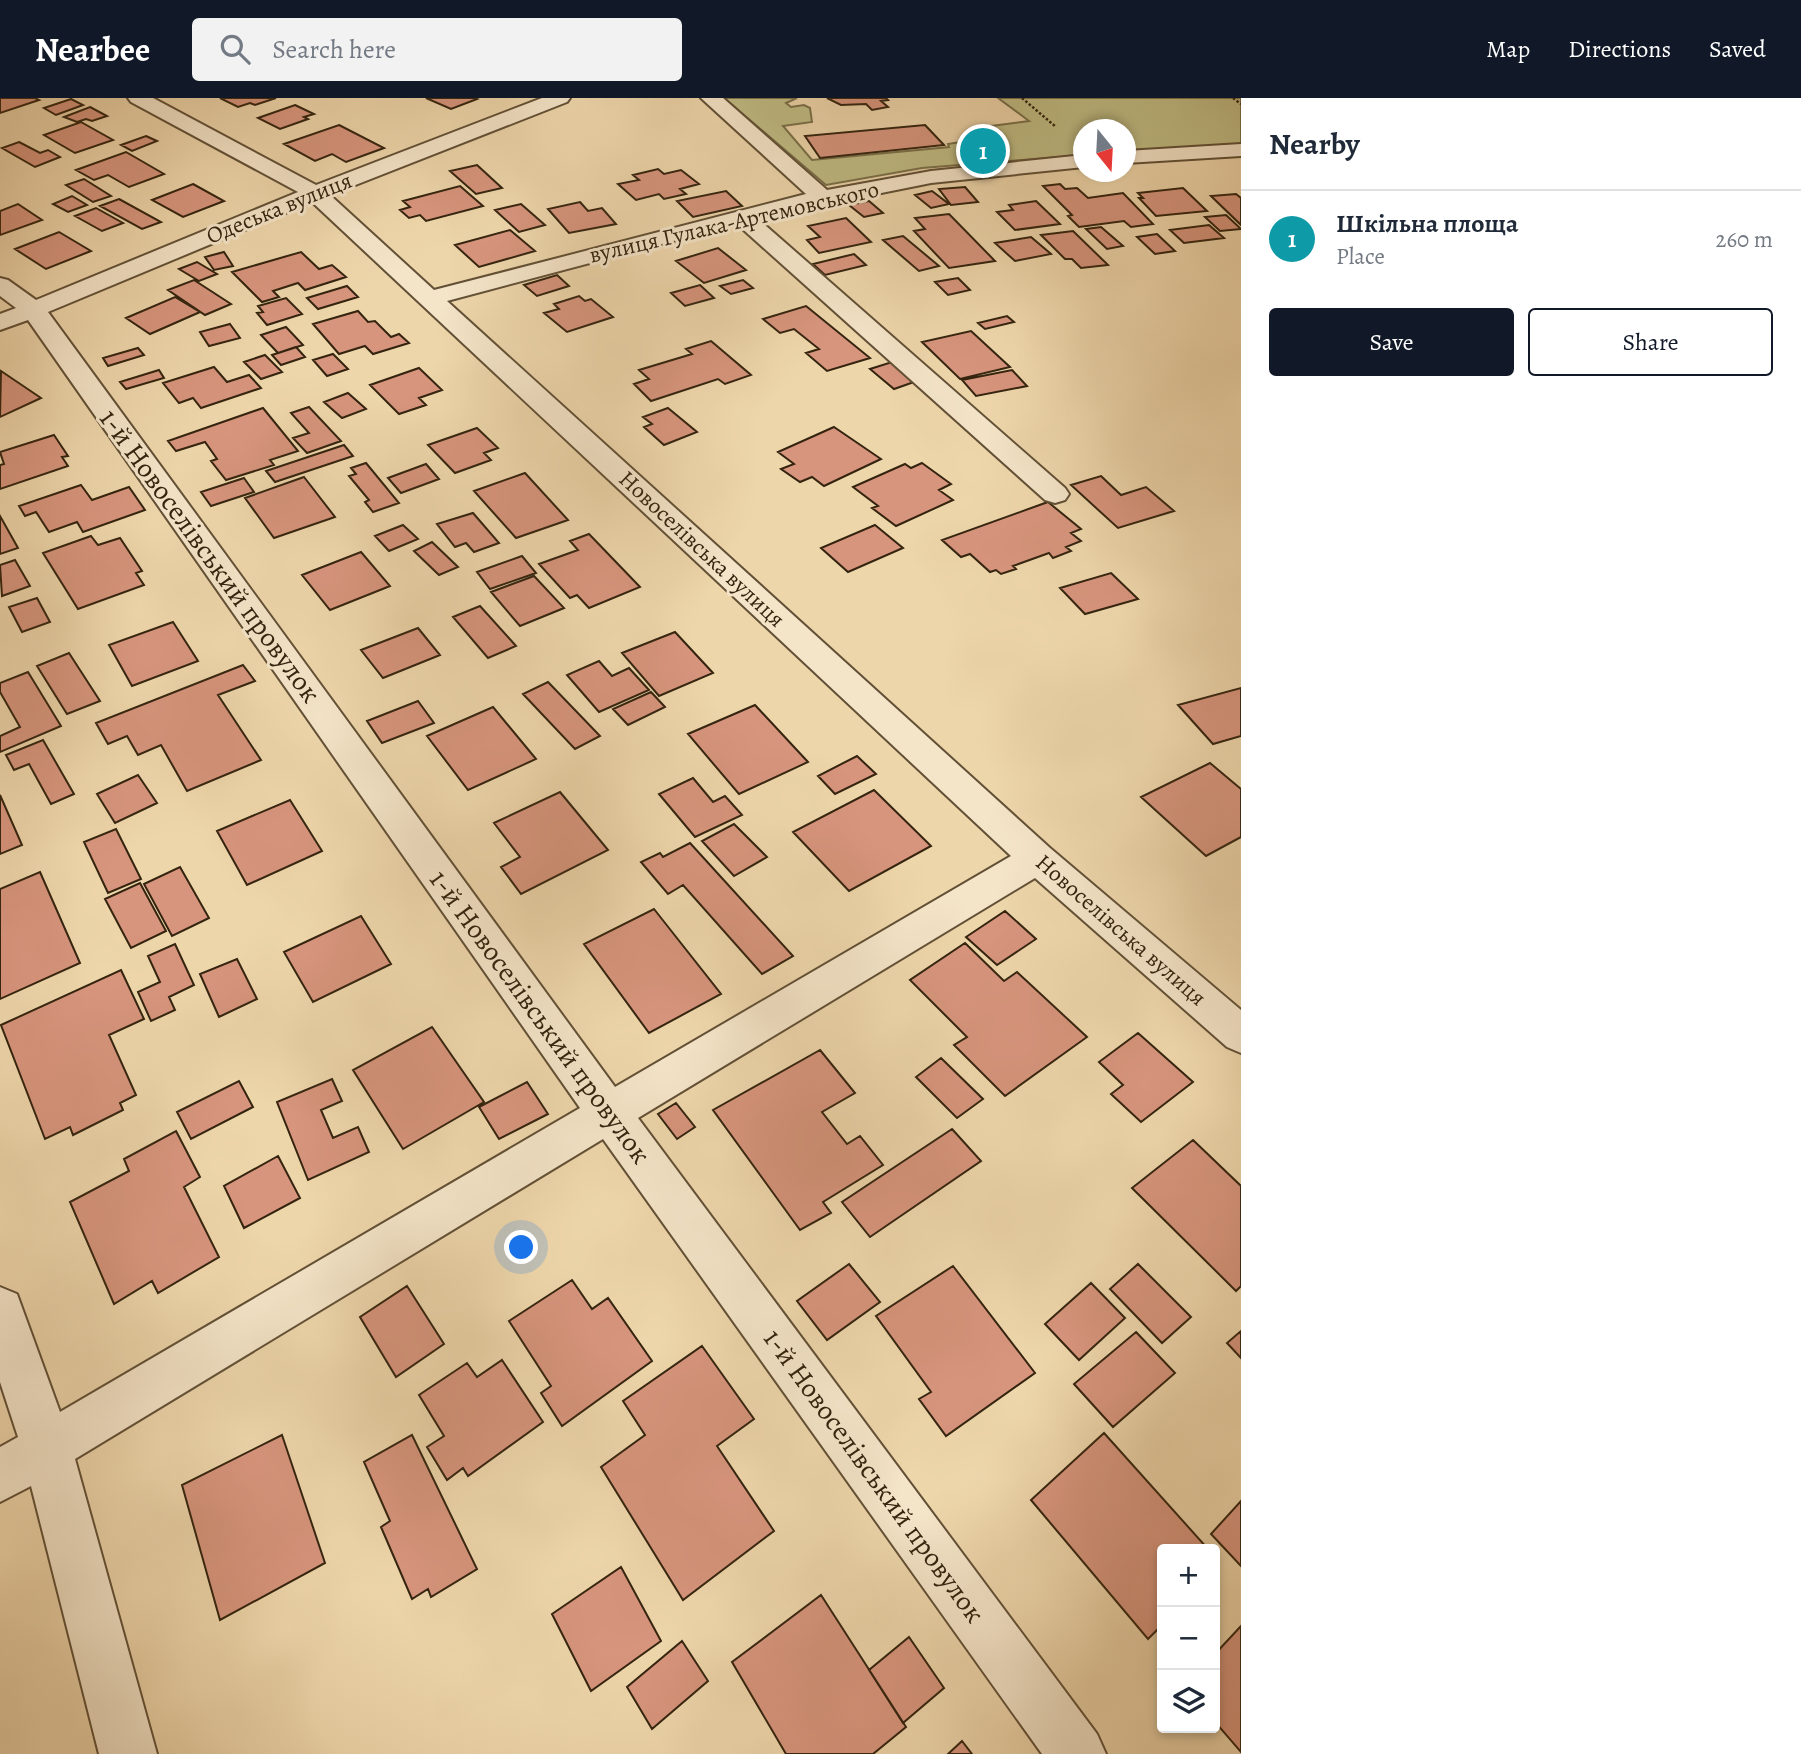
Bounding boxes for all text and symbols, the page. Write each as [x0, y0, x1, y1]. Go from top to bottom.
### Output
search box [192, 18, 682, 81]
text: Nearbee [35, 27, 150, 72]
icon: search [216, 30, 254, 68]
text: Search here [272, 32, 396, 67]
text: Map [1486, 33, 1530, 65]
text: Directions [1568, 33, 1671, 65]
text: Saved [1709, 33, 1766, 65]
north arrow [1073, 119, 1136, 182]
text: Nearby [1269, 124, 1360, 164]
pin: 1 [960, 125, 1006, 177]
street label: Одеська вулиця [202, 165, 356, 251]
street label: вулиця Гулака-Артемовського [586, 174, 882, 270]
text: Шкільна площа [1336, 206, 1518, 241]
text: 1 [1288, 224, 1296, 255]
text: 260 m [1715, 224, 1773, 255]
text: Place [1336, 241, 1385, 272]
button: Save [1269, 308, 1514, 376]
button: Share [1528, 308, 1773, 376]
street label: 1-й Новоселівський провулок [90, 401, 330, 711]
street label: Новоселівська вулиця [612, 464, 792, 634]
street label: Новоселівська вулиця [1029, 847, 1213, 1013]
street label: 1-й Новоселівський провулок [420, 862, 660, 1172]
your location [504, 1230, 538, 1264]
street label: 1-й Новоселівський провулок [754, 1321, 994, 1631]
map controls [1157, 1544, 1220, 1733]
button: + [1157, 1544, 1220, 1607]
button: − [1157, 1607, 1220, 1670]
button: layers [1157, 1670, 1220, 1733]

